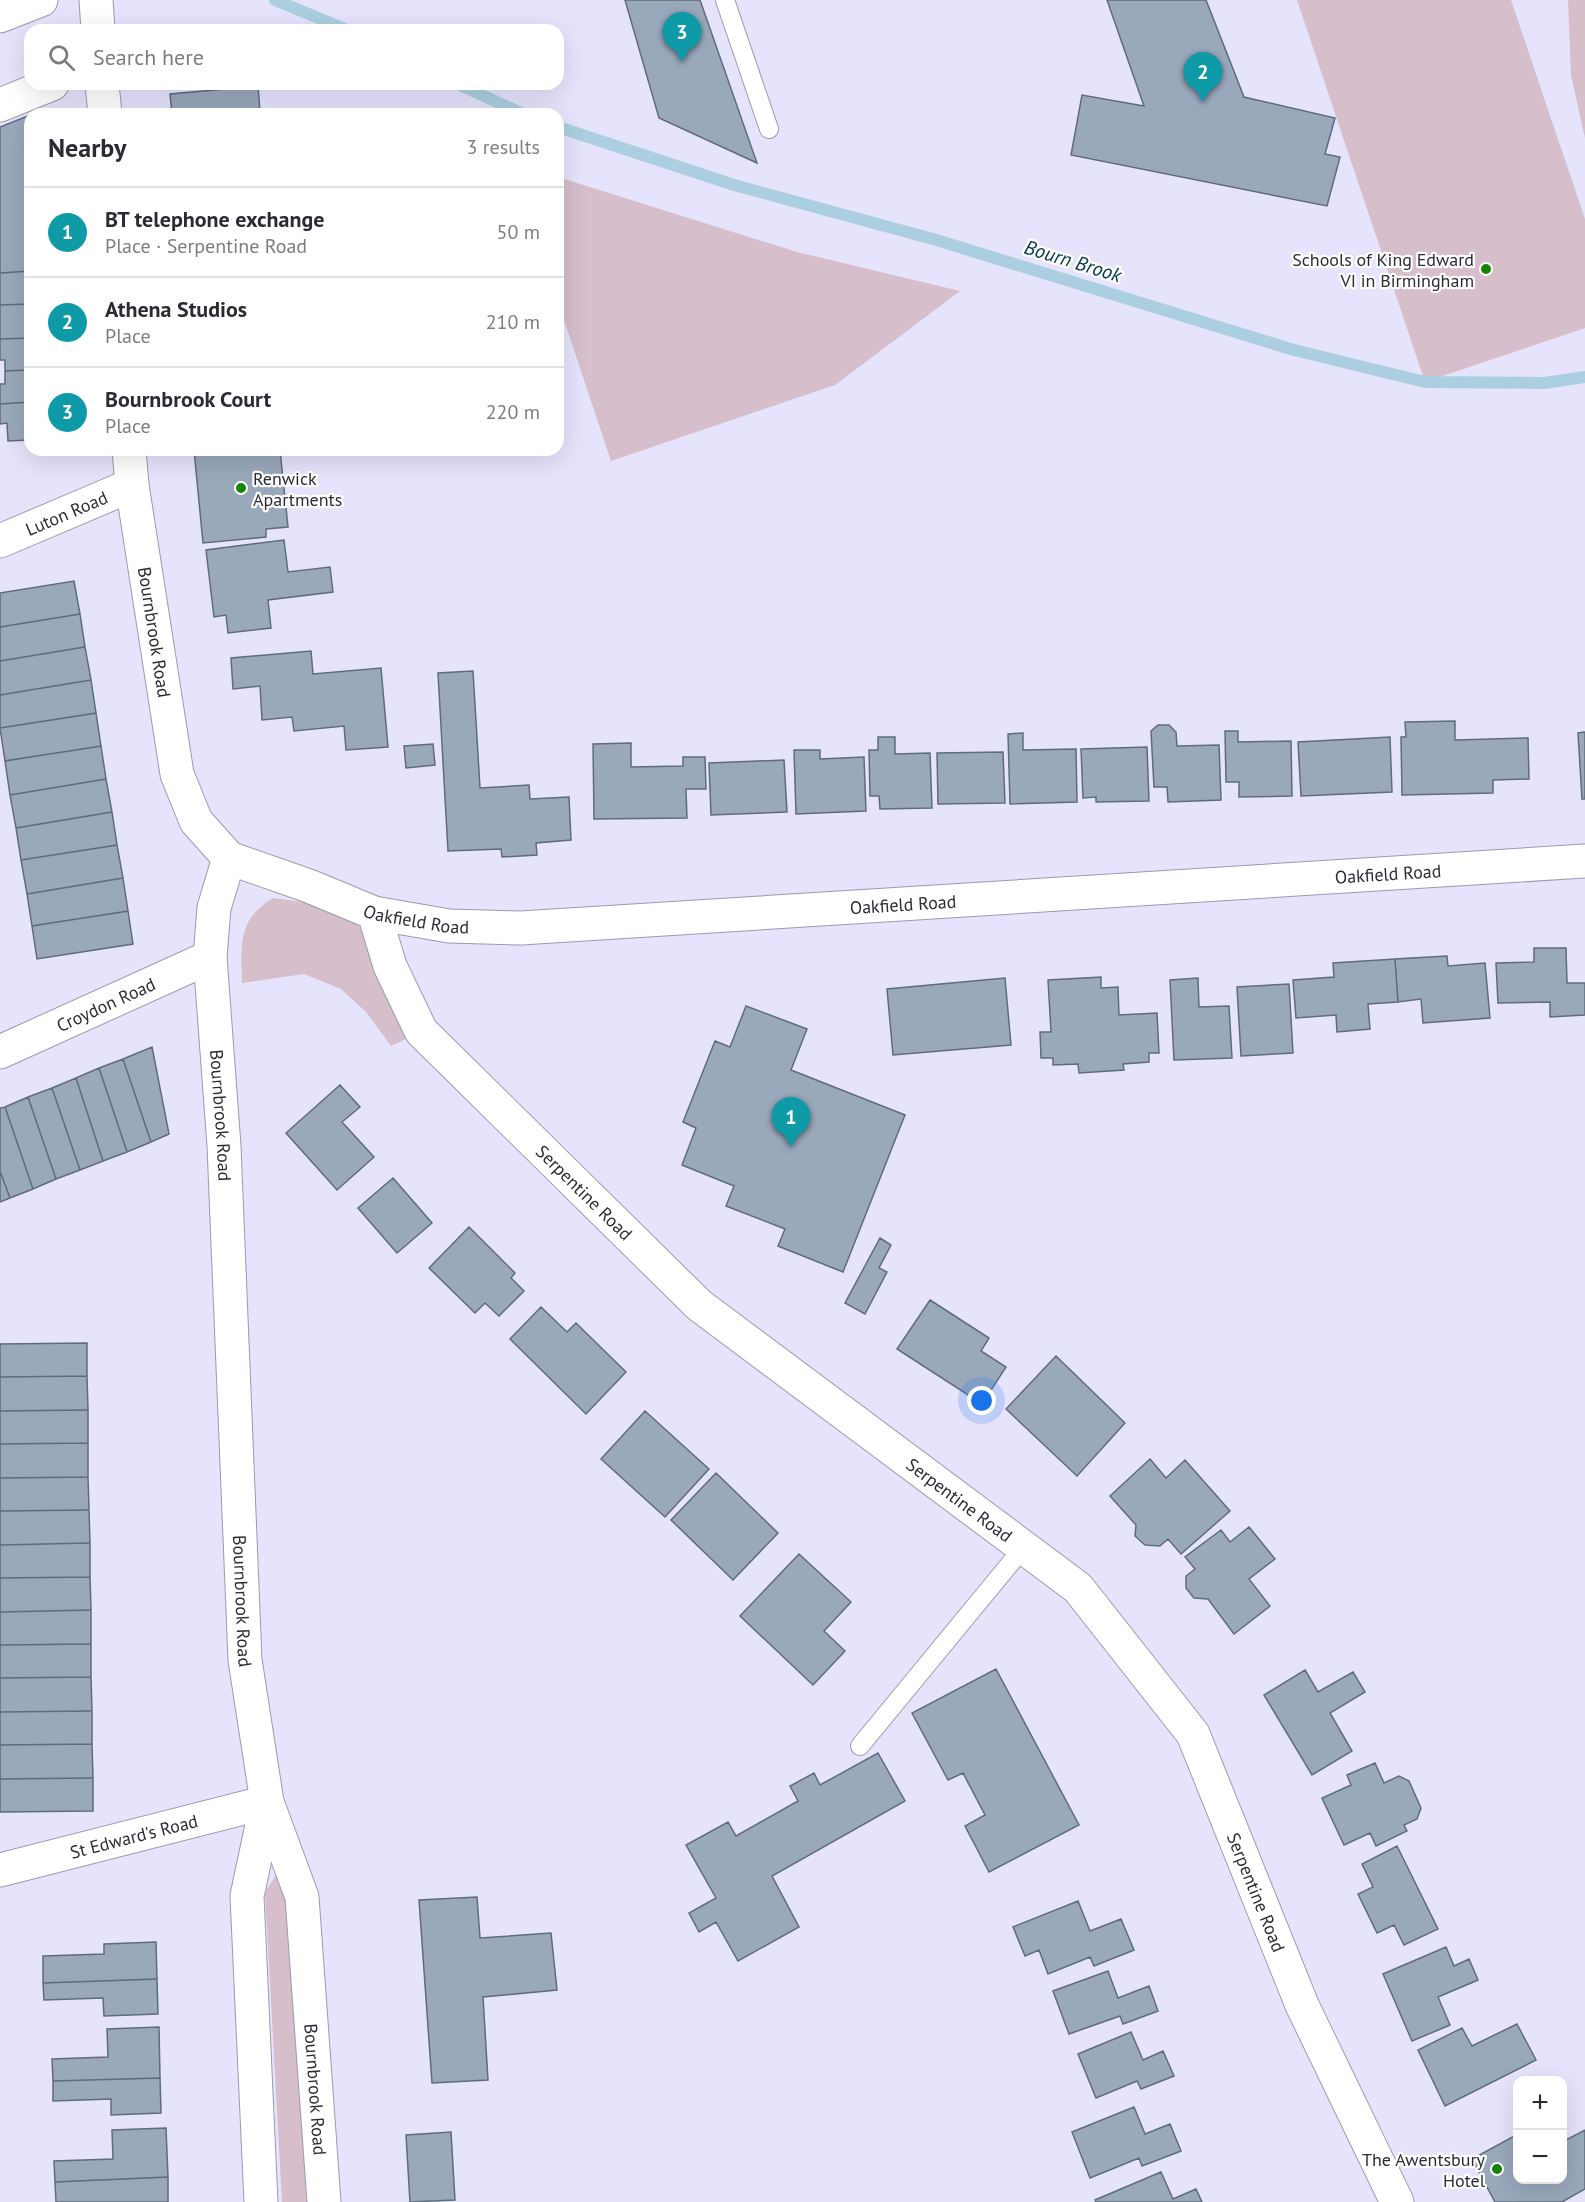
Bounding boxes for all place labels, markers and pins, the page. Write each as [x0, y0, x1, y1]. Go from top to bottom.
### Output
pin: 3 [662, 13, 702, 62]
pin: 2 [1184, 52, 1222, 102]
place label: Schools of King Edward VI in Birmingham [1292, 248, 1474, 292]
marker: Schools of King Edward VI in Birmingham [1479, 262, 1493, 276]
place label: Renwick Apartments [253, 467, 342, 511]
marker: Renwick Apartments [234, 481, 248, 495]
pin: 1 [772, 1098, 810, 1147]
place label: The Awentsbury Hotel [1362, 2148, 1486, 2192]
marker: The Awentsbury Hotel [1490, 2162, 1504, 2176]

